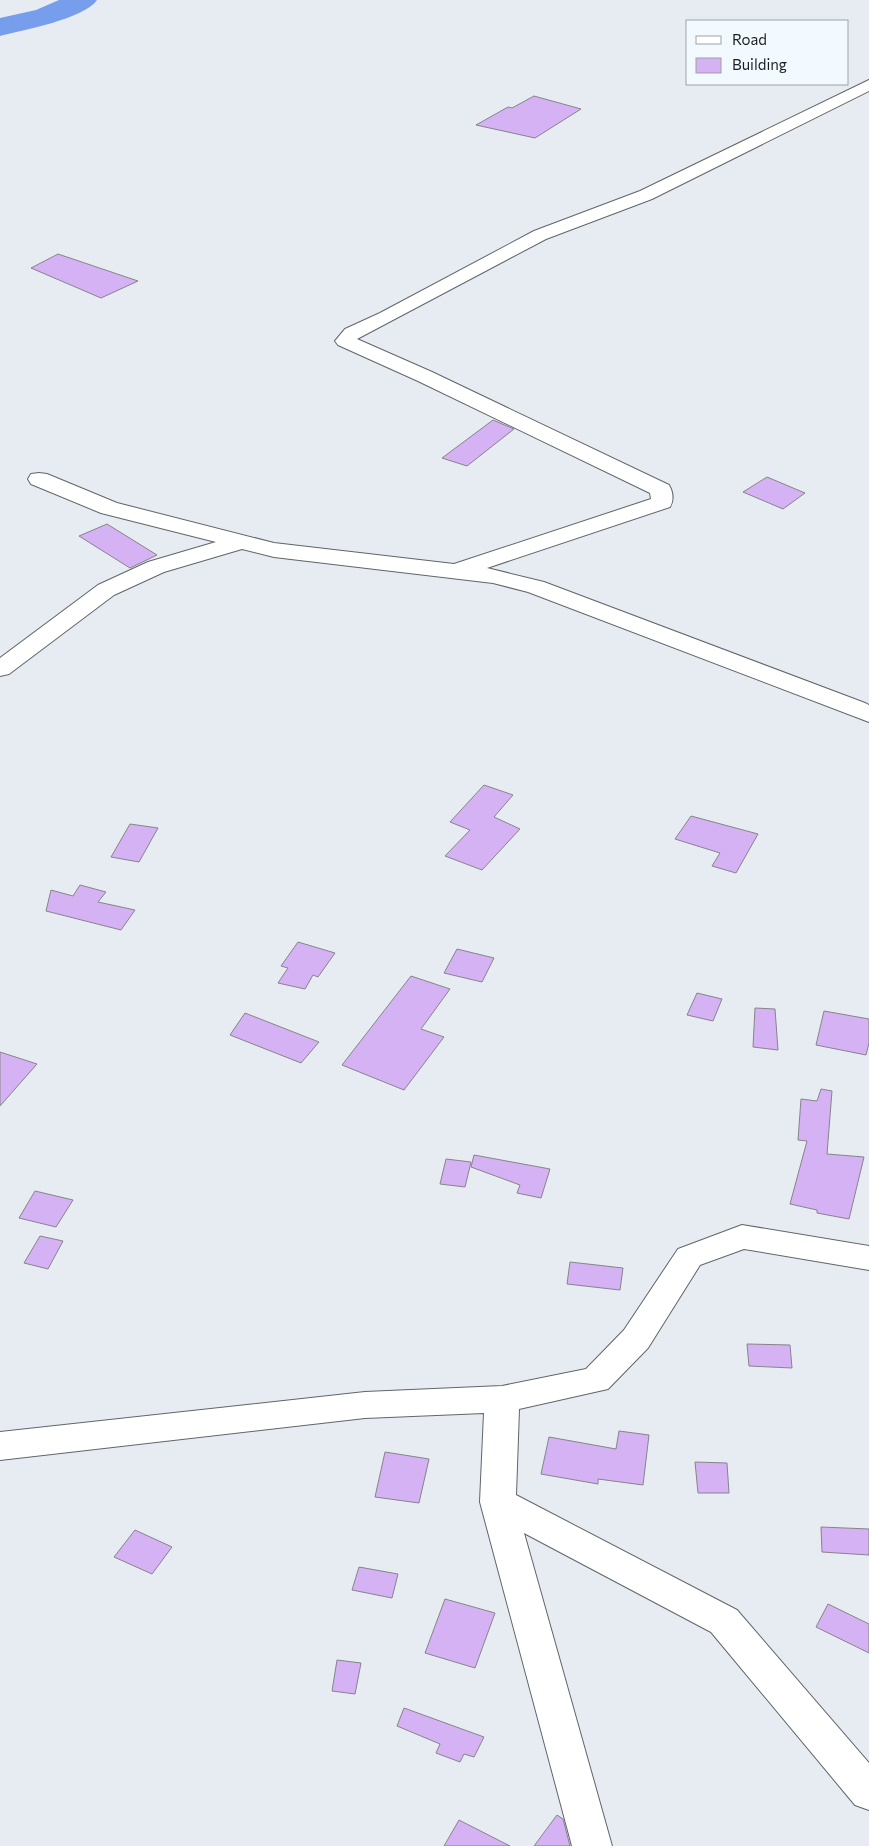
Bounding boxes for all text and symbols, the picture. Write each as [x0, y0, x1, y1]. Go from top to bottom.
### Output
legend [686, 20, 849, 85]
text: Road [732, 30, 767, 48]
text: Building [732, 55, 787, 73]

